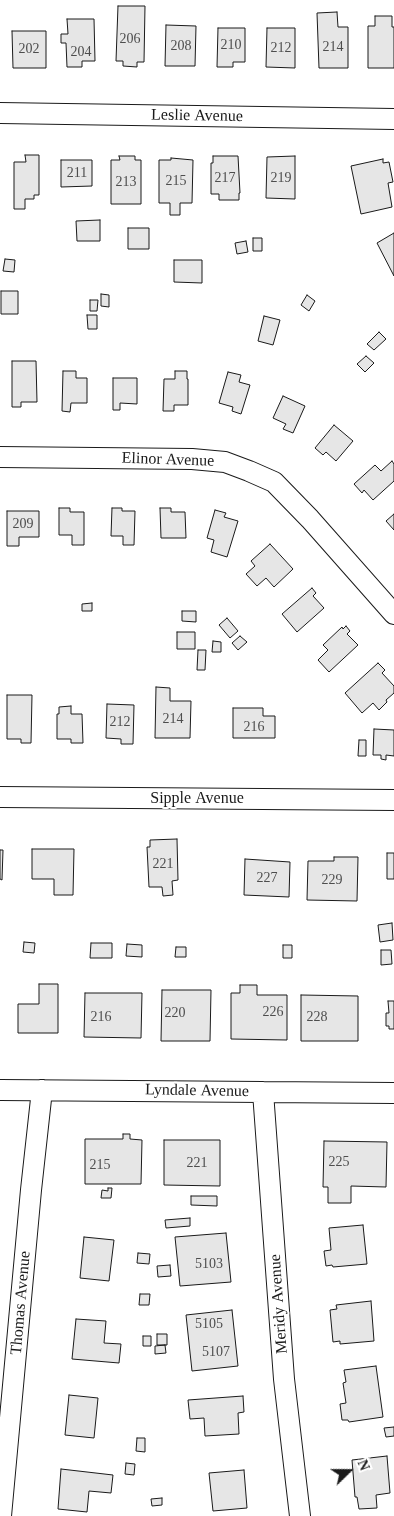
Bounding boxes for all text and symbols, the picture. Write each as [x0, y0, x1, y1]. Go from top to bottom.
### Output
house number: 206 [120, 31, 140, 47]
house number: 210 [220, 37, 242, 53]
house number: 208 [170, 38, 192, 54]
house number: 214 [322, 39, 343, 55]
house number: 212 [270, 40, 292, 56]
house number: 202 [18, 41, 40, 57]
house number: 204 [70, 44, 91, 60]
street label: Leslie Avenue [151, 106, 243, 126]
house number: 211 [67, 165, 87, 181]
house number: 217 [214, 170, 236, 186]
house number: 219 [270, 170, 292, 186]
house number: 215 [166, 173, 187, 189]
house number: 213 [116, 174, 136, 190]
street label: Elinor Avenue [121, 449, 215, 471]
house number: 209 [12, 516, 34, 532]
house number: 214 [162, 711, 184, 727]
house number: 212 [110, 714, 130, 730]
house number: 216 [243, 719, 264, 735]
street label: Sipple Avenue [150, 789, 244, 809]
house number: 221 [152, 856, 174, 872]
house number: 227 [256, 870, 278, 886]
house number: 229 [322, 872, 342, 888]
house number: 226 [262, 1004, 284, 1020]
house number: 220 [164, 1005, 186, 1021]
house number: 216 [90, 1009, 111, 1025]
house number: 228 [306, 1009, 328, 1025]
street label: Lyndale Avenue [145, 1080, 249, 1102]
house number: 225 [328, 1154, 349, 1170]
house number: 221 [186, 1155, 208, 1171]
house number: 215 [90, 1157, 110, 1173]
street label: Thomas Avenue [7, 1250, 35, 1356]
street label: Meridy Avenue [266, 1254, 292, 1354]
house number: 5103 [195, 1256, 223, 1272]
house number: 5105 [195, 1316, 223, 1332]
house number: 5107 [202, 1344, 230, 1360]
north arrow [324, 1446, 374, 1496]
text: N [355, 1458, 372, 1473]

